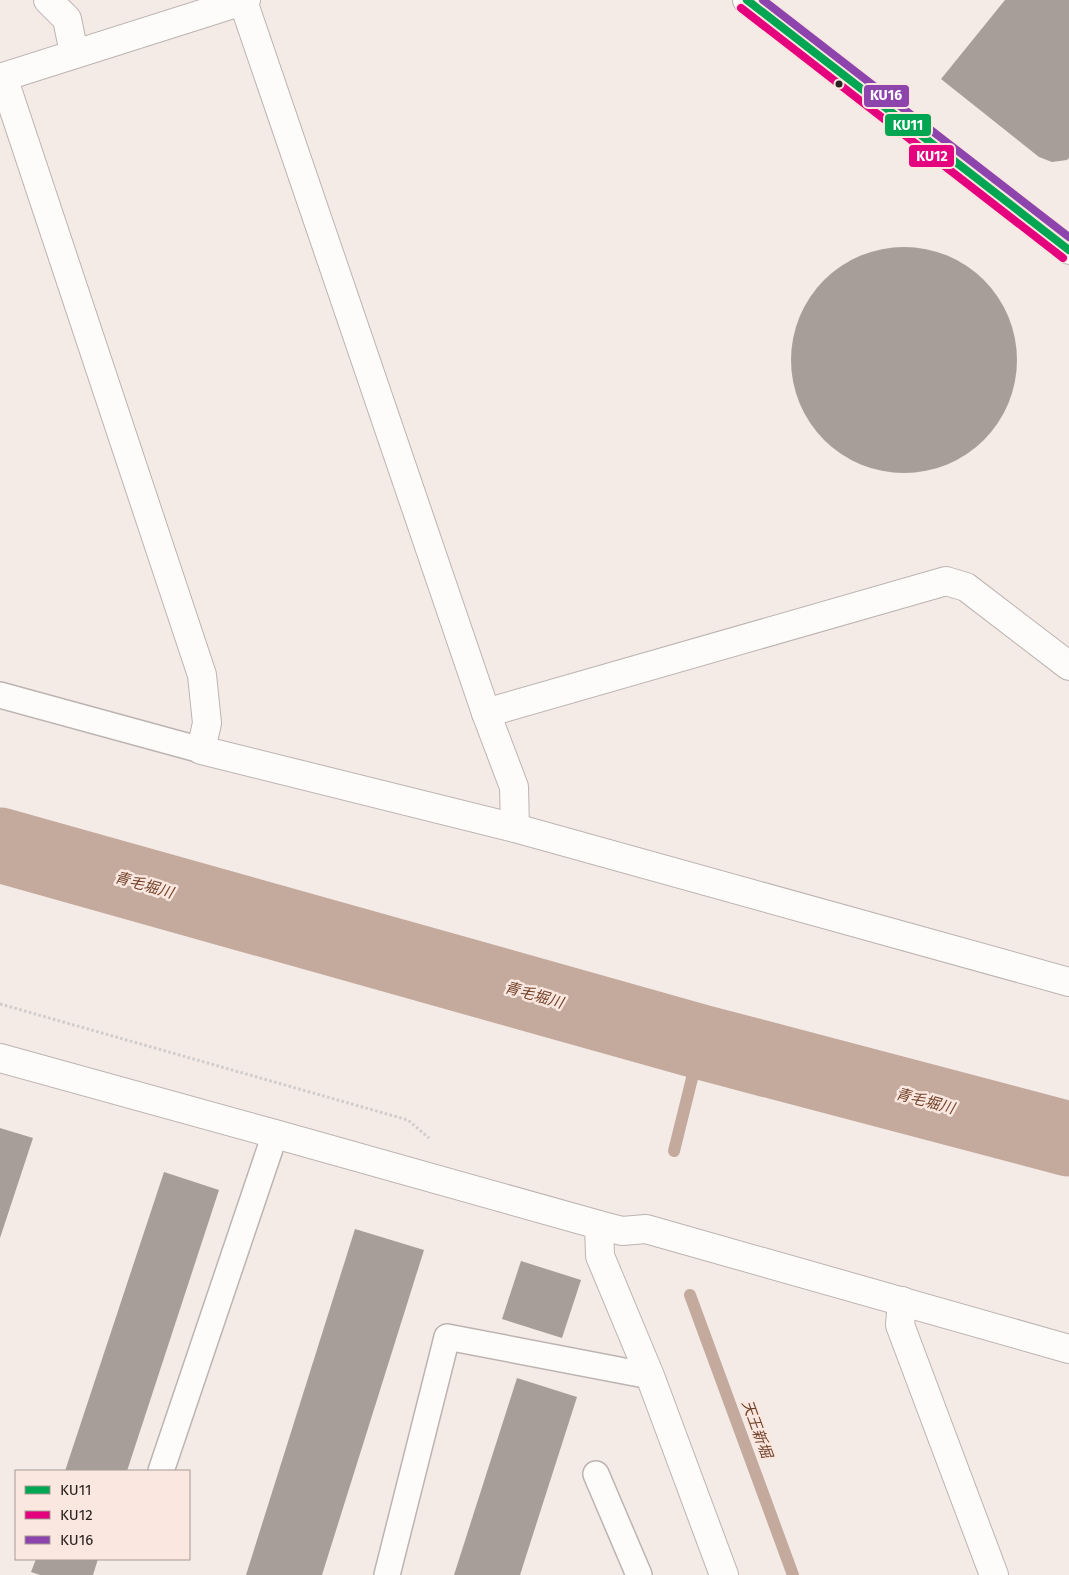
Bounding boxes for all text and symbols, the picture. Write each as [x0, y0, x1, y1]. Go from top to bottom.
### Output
unlabelled marker [834, 79, 844, 89]
line badge: KU16 [863, 84, 910, 108]
text: KU16 [870, 87, 902, 104]
line badge: KU11 [884, 113, 932, 137]
text: KU11 [893, 117, 923, 134]
line badge: KU12 [908, 144, 955, 168]
text: KU12 [916, 148, 948, 165]
water label: 青毛堀川 [113, 868, 177, 902]
water label: 青毛堀川 [503, 978, 567, 1012]
water label: 青毛堀川 [894, 1085, 958, 1118]
water label: 天王新堀 [738, 1398, 776, 1462]
legend [15, 1470, 190, 1560]
text: KU11 [60, 1481, 91, 1499]
text: KU12 [60, 1506, 93, 1524]
text: KU16 [60, 1531, 93, 1549]

